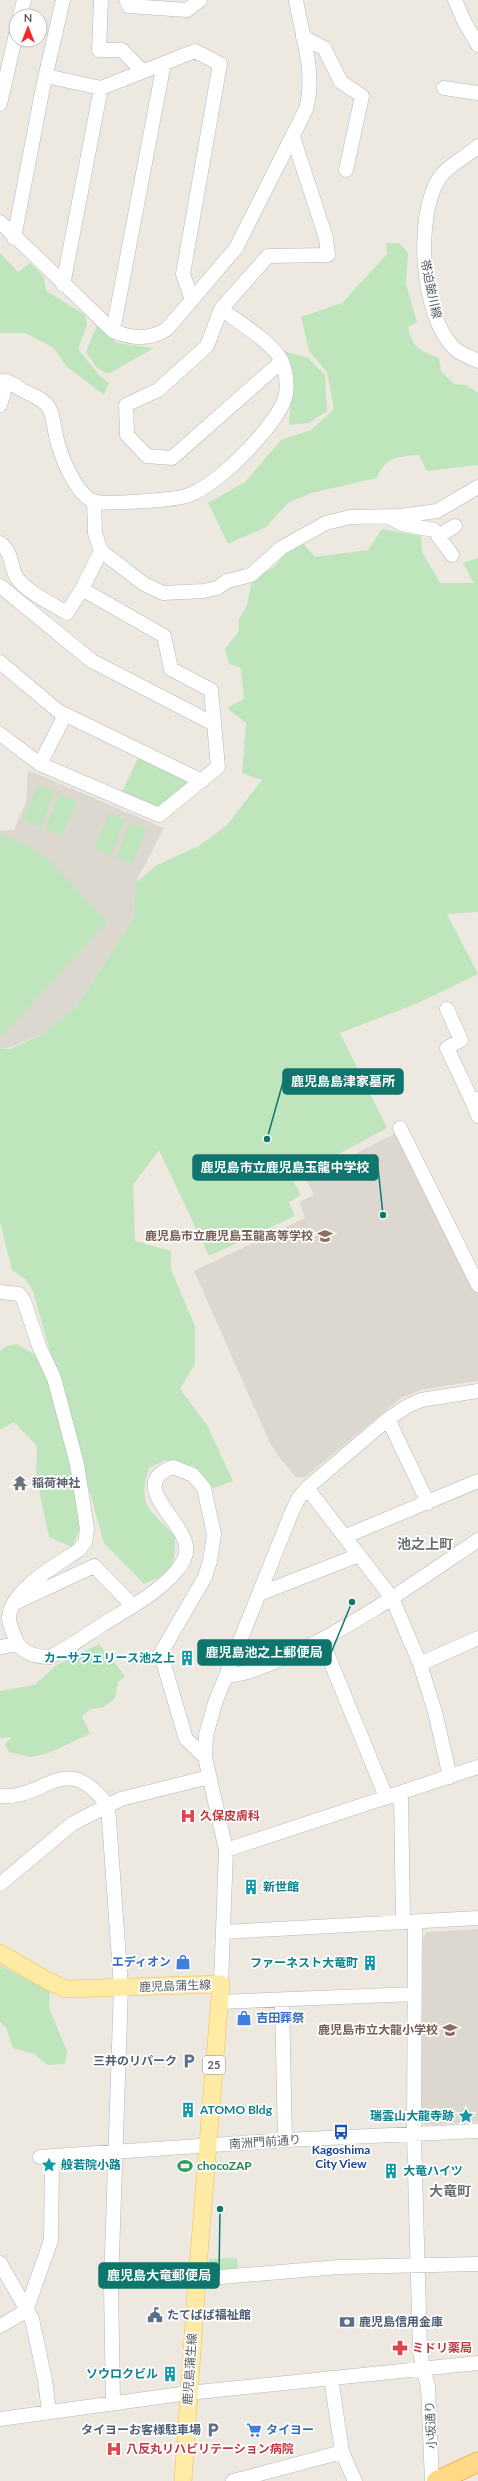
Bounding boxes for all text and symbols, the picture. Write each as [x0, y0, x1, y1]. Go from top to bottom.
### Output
north arrow [8, 8, 48, 48]
text: N [24, 11, 32, 24]
street label: 帯迫皷川線 [418, 258, 445, 320]
callout: 鹿児島島津家墓所 [283, 1069, 403, 1094]
text: 鹿児島島津家墓所 [291, 1073, 395, 1089]
callout: 鹿児島市立鹿児島玉龍中学校 [193, 1155, 378, 1180]
text: 鹿児島市立鹿児島玉龍中学校 [200, 1159, 370, 1175]
school or university icon: 鹿児島市立鹿児島玉龍高等学校 [316, 1227, 334, 1245]
place label: 鹿児島市立鹿児島玉龍高等学校 [145, 1228, 313, 1243]
temple icon: 稲荷神社 [11, 1474, 29, 1492]
place label: 稲荷神社 [32, 1475, 80, 1490]
district label: 池之上町 [397, 1535, 453, 1552]
callout: 鹿児島池之上郵便局 [198, 1640, 331, 1665]
text: 鹿児島池之上郵便局 [205, 1644, 323, 1660]
building icon: カーサフェリース池之上 [178, 1649, 196, 1667]
place label: カーサフェリース池之上 [44, 1650, 175, 1665]
hospital icon: 久保皮膚科 [179, 1807, 197, 1825]
place label: 久保皮膚科 [200, 1808, 260, 1823]
building icon: 新世館 [242, 1878, 260, 1896]
place label: 新世館 [263, 1879, 299, 1894]
shop icon: エディオン [174, 1953, 192, 1971]
place label: エディオン [112, 1954, 171, 1969]
building icon: ファーネスト大竜町 [361, 1954, 379, 1972]
place label: ファーネスト大竜町 [250, 1955, 358, 1970]
street label: 鹿児島蒲生線 [139, 1977, 211, 1994]
shop icon: 吉田葬祭 [235, 2009, 253, 2027]
place label: 吉田葬祭 [256, 2010, 304, 2025]
school or university icon: 鹿児島市立大龍小学校 [441, 2021, 459, 2039]
place label: 鹿児島市立大龍小学校 [318, 2022, 438, 2037]
parking icon: 三井のリパーク [180, 2052, 198, 2070]
place label: 三井のリパーク [93, 2053, 177, 2068]
road number: 25 [203, 2056, 225, 2074]
building icon: ATOMO Bldg [179, 2101, 197, 2119]
place label: ATOMO Bldg [199, 2102, 273, 2117]
place icon: 瑞雲山大龍寺跡 [457, 2107, 475, 2125]
place label: 瑞雲山大龍寺跡 [370, 2108, 454, 2123]
bus stop icon: Kagoshima City View [332, 2123, 350, 2141]
street label: 南洲門前通り [229, 2132, 301, 2151]
place label: Kagoshima City View [312, 2142, 370, 2171]
place icon: 般若院小路 [40, 2156, 58, 2174]
place label: 般若院小路 [61, 2157, 121, 2172]
sports icon: chocoZAP [176, 2157, 194, 2175]
place label: chocoZAP [197, 2158, 252, 2173]
building icon: 大竜ハイツ [382, 2162, 400, 2180]
place label: 大竜ハイツ [403, 2163, 463, 2178]
district label: 大竜町 [429, 2182, 471, 2199]
callout: 鹿児島大竜郵便局 [99, 2263, 219, 2288]
text: 鹿児島大竜郵便局 [107, 2267, 211, 2283]
public building icon: たてばば福祉館 [146, 2306, 164, 2324]
place label: たてばば福祉館 [167, 2307, 251, 2322]
bank icon: 鹿児島信用金庫 [338, 2313, 356, 2331]
place label: 鹿児島信用金庫 [359, 2314, 443, 2329]
street label: 鹿児島蒲生線 [180, 2333, 199, 2405]
pharmacy icon: ミドリ薬局 [391, 2339, 409, 2357]
place label: ミドリ薬局 [412, 2340, 472, 2355]
building icon: ソウロクビル [161, 2365, 179, 2383]
place label: ソウロクビル [86, 2366, 158, 2381]
street label: 小坂通り [422, 2401, 439, 2449]
parking icon: タイヨーお客様駐車場 [204, 2421, 222, 2439]
supermarket icon: タイヨー [245, 2421, 263, 2439]
place label: タイヨーお客様駐車場 [81, 2422, 201, 2437]
place label: タイヨー [266, 2422, 314, 2437]
hospital icon: 八反丸リハビリテーション病院 [105, 2440, 123, 2458]
place label: 八反丸リハビリテーション病院 [126, 2441, 294, 2456]

